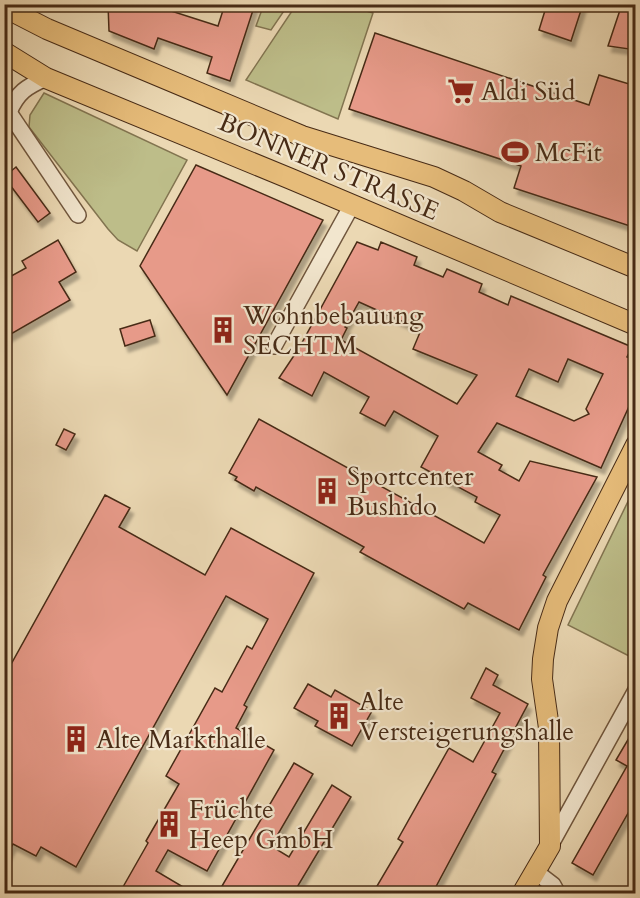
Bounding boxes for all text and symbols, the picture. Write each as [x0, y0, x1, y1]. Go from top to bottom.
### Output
place label: Aldi Süd [481, 74, 576, 109]
supermarket icon: Aldi Süd [446, 76, 476, 106]
street label: BONNER STRASSE [213, 104, 444, 229]
place label: McFit [535, 135, 602, 170]
sports icon: McFit [500, 137, 530, 167]
place label: Wohnbebauung SECHTM [242, 298, 424, 363]
building icon: Wohnbebauung SECHTM [208, 315, 238, 345]
place label: Sportcenter Bushido [347, 459, 474, 524]
building icon: Sportcenter Bushido [312, 476, 342, 506]
place label: Alte Versteigerungshalle [359, 684, 574, 749]
building icon: Alte Versteigerungshalle [324, 701, 354, 731]
place label: Alte Markthalle [96, 722, 266, 757]
building icon: Alte Markthalle [61, 724, 91, 754]
place label: Früchte Heep GmbH [189, 792, 333, 857]
building icon: Früchte Heep GmbH [154, 809, 184, 839]

